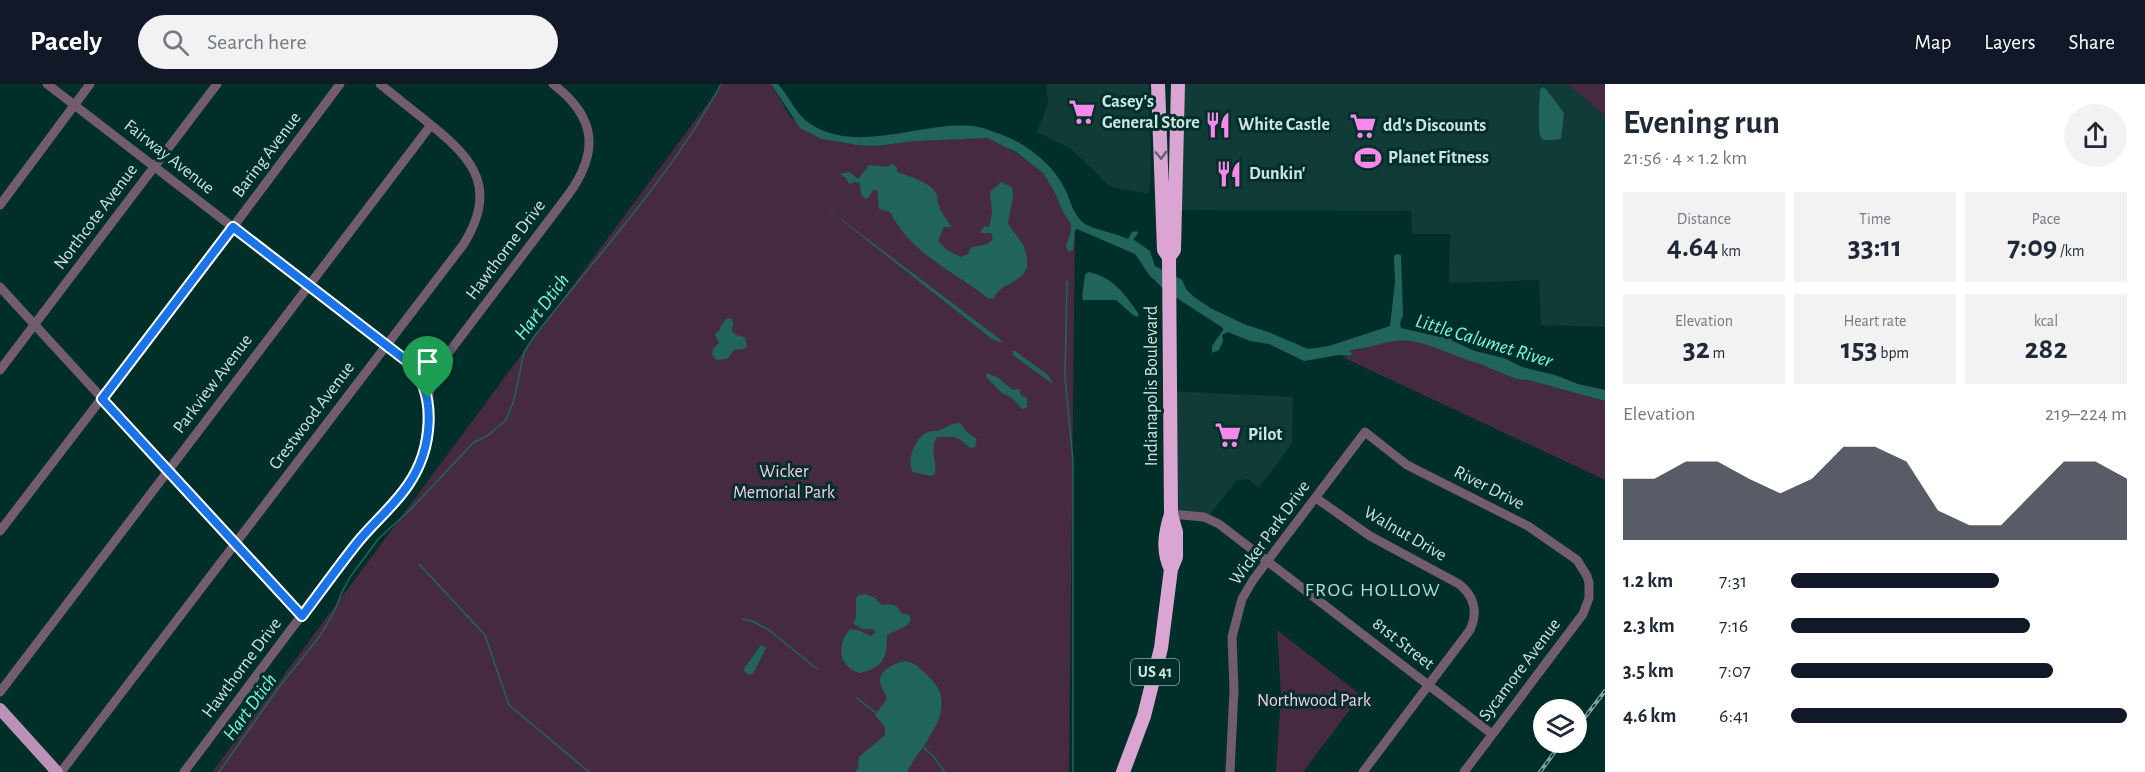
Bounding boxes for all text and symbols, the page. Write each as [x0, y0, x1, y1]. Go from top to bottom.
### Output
search box [138, 15, 558, 69]
icon: search [159, 26, 192, 59]
text: Pacely [30, 28, 102, 56]
text: Search here [207, 31, 307, 53]
text: Map [1915, 32, 1951, 53]
text: Layers [1984, 32, 2035, 53]
text: Share [2068, 32, 2115, 53]
place label: Casey's General Store [1102, 93, 1200, 132]
supermarket icon: Casey's General Store [1067, 97, 1097, 127]
button: share [2064, 104, 2127, 167]
text: Evening run [1623, 107, 1780, 140]
street label: Baring Avenue [229, 109, 305, 201]
restaurant icon: White Castle [1203, 110, 1233, 140]
supermarket icon: dd's Discounts [1348, 111, 1378, 141]
street label: Fairway Avenue [120, 116, 218, 198]
place label: White Castle [1238, 116, 1330, 134]
place label: dd's Discounts [1383, 117, 1486, 135]
sports icon: Planet Fitness [1353, 143, 1383, 173]
text: 21:56 · 4 × 1.2 km [1623, 148, 1747, 168]
place label: Planet Fitness [1388, 149, 1489, 167]
one-way arrow [1155, 151, 1168, 160]
restaurant icon: Dunkin' [1214, 159, 1244, 189]
street label: Northcote Avenue [51, 161, 141, 273]
place label: Dunkin' [1249, 165, 1306, 183]
street label: Hawthorne Drive [463, 197, 549, 303]
text: Distance [1677, 211, 1731, 227]
text: Time [1859, 211, 1891, 227]
text: Pace [2032, 211, 2060, 227]
text: 4.64 [1667, 232, 1718, 262]
text: 33:11 [1848, 232, 1902, 262]
text: 7:09 [2007, 232, 2057, 262]
text: km [1718, 243, 1741, 259]
text: /km [2057, 243, 2085, 259]
water label: Hart Dtich [511, 270, 573, 344]
street label: Indianapolis Boulevard [1143, 306, 1161, 466]
water label: Little Calumet River [1413, 311, 1555, 371]
text: Elevation [1675, 313, 1733, 329]
text: Heart rate [1844, 313, 1906, 329]
text: kcal [2034, 313, 2058, 329]
street label: Parkview Avenue [170, 331, 256, 437]
text: 32 [1683, 334, 1710, 364]
text: 153 [1841, 334, 1878, 364]
text: 282 [2024, 334, 2068, 364]
pin [402, 336, 453, 398]
icon: arrive [411, 345, 444, 378]
text: m [1710, 345, 1725, 361]
text: bpm [1878, 345, 1909, 361]
street label: Crestwood Avenue [266, 359, 358, 473]
text: Elevation [1623, 404, 1695, 424]
text: 219–224 m [2045, 404, 2127, 424]
supermarket icon: Pilot [1213, 420, 1243, 450]
place label: Pilot [1248, 426, 1282, 444]
park label: Wicker Memorial Park [733, 463, 836, 502]
street label: River Drive [1451, 463, 1527, 513]
street label: Wicker Park Drive [1226, 478, 1314, 588]
street label: Walnut Drive [1360, 503, 1450, 565]
text: 1.2 km [1623, 571, 1673, 591]
text: 7:31 [1719, 571, 1747, 591]
district label: FROG HOLLOW [1305, 580, 1441, 600]
street label: Hawthorne Drive [199, 615, 285, 721]
street label: 81st Street [1369, 615, 1437, 674]
street label: Sycamore Avenue [1476, 615, 1564, 725]
text: 2.3 km [1623, 616, 1675, 636]
text: 7:16 [1719, 616, 1748, 636]
road number: US 41 [1131, 659, 1179, 685]
text: 3.5 km [1623, 661, 1674, 681]
text: 7:07 [1719, 661, 1751, 681]
water label: Hart Dtich [219, 670, 281, 744]
park label: Northwood Park [1257, 692, 1372, 710]
map controls [1533, 699, 1587, 753]
button: layers [1533, 699, 1587, 753]
text: 4.6 km [1623, 706, 1676, 726]
text: 6:41 [1719, 706, 1749, 726]

